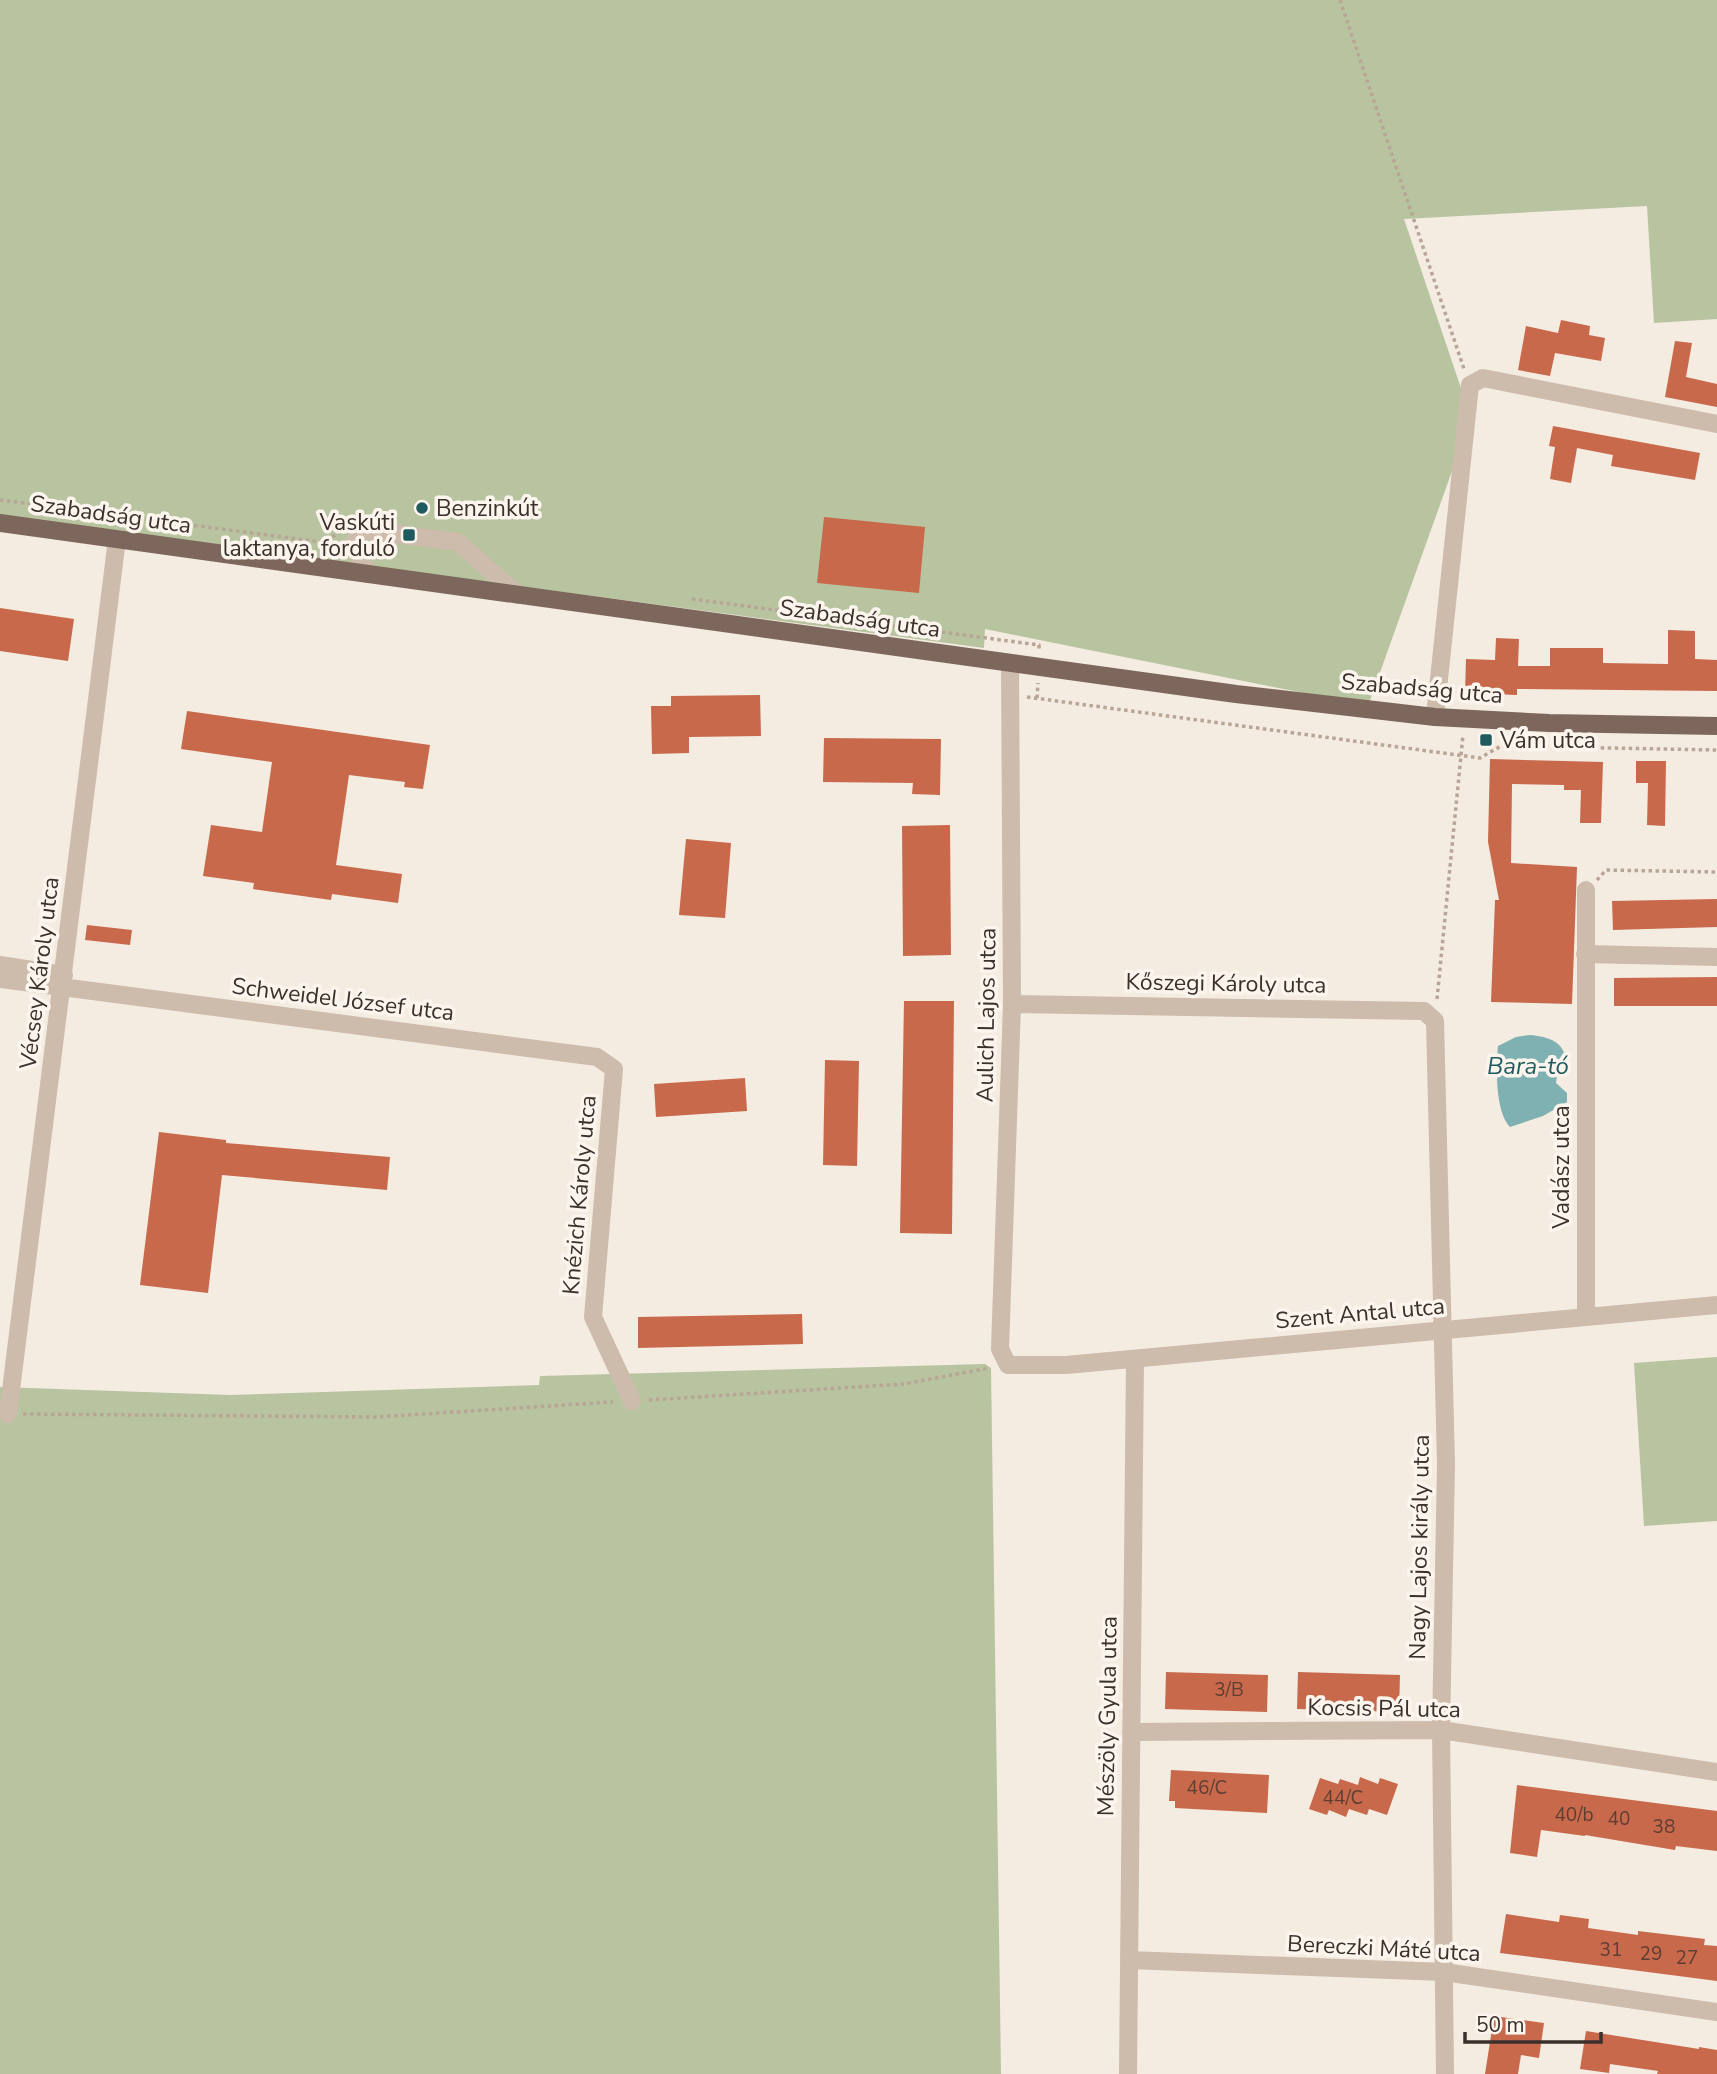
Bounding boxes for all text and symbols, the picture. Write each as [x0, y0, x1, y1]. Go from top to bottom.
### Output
street label: Szabadság utca [29, 488, 193, 541]
place label: Benzinkút [436, 493, 539, 524]
marker: Benzinkút [414, 500, 430, 516]
place label: Vaskúti laktanya, forduló [223, 507, 395, 564]
marker: Vaskúti laktanya, forduló [401, 527, 417, 543]
street label: Szabadság utca [778, 592, 942, 645]
street label: Szabadság utca [1340, 666, 1504, 711]
place label: Vám utca [1499, 725, 1596, 756]
marker: Vám utca [1478, 732, 1494, 748]
street label: Vécsey Károly utca [12, 875, 67, 1072]
street label: Aulich Lajos utca [969, 927, 1004, 1103]
street label: Kőszegi Károly utca [1125, 966, 1327, 1001]
street label: Schweidel József utca [230, 970, 456, 1029]
water label: Bara-tó [1487, 1050, 1569, 1082]
street label: Knézich Károly utca [555, 1094, 604, 1296]
street label: Vadász utca [1546, 1105, 1577, 1230]
street label: Szent Antal utca [1274, 1291, 1446, 1336]
street label: Nagy Lajos király utca [1402, 1434, 1437, 1660]
street label: Mészöly Gyula utca [1090, 1616, 1125, 1816]
house number: 3/B [1214, 1677, 1244, 1703]
street label: Kocsis Pál utca [1307, 1692, 1461, 1725]
house number: 46/C [1187, 1775, 1227, 1801]
house number: 44/C [1323, 1785, 1363, 1811]
house number: 40/b [1554, 1802, 1594, 1828]
house number: 40 [1608, 1806, 1630, 1832]
house number: 38 [1653, 1814, 1675, 1840]
street label: Bereczki Máté utca [1286, 1928, 1481, 1969]
house number: 31 [1600, 1937, 1622, 1963]
house number: 29 [1640, 1941, 1662, 1967]
house number: 27 [1676, 1945, 1698, 1971]
scale bar [1465, 2000, 1602, 2044]
text: 50 m [1476, 2011, 1525, 2039]

